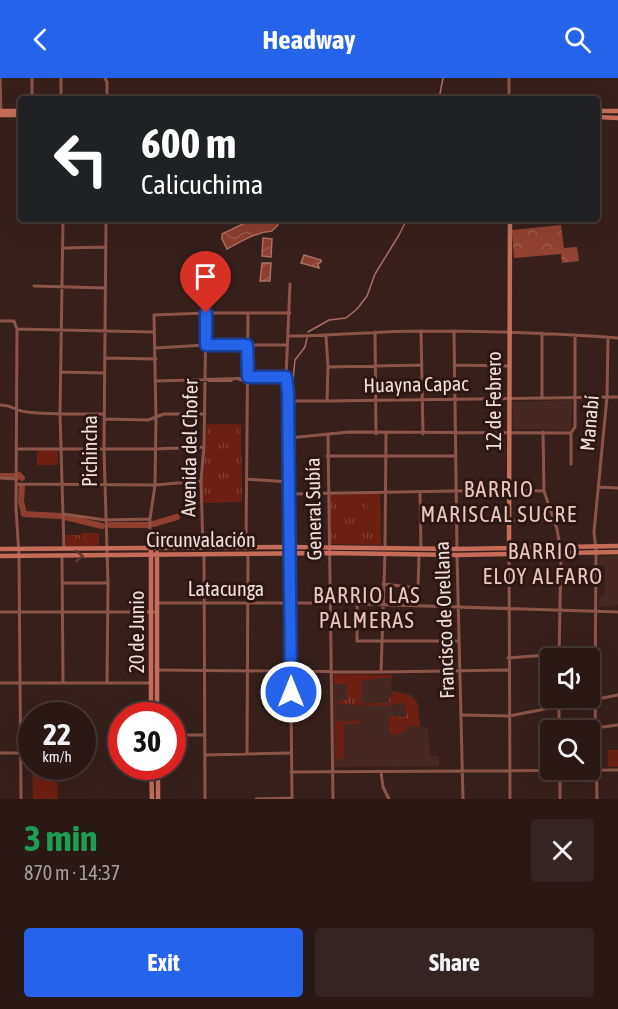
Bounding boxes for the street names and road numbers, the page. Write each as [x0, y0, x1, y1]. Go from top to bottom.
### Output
street label: 12 de Febrero [482, 351, 505, 451]
street label: Huayna Capac [363, 372, 469, 396]
street label: Avenida del Chofer [176, 378, 202, 517]
street label: Manabí [575, 394, 603, 452]
street label: Pichincha [78, 415, 101, 487]
street label: General Subía [301, 457, 325, 561]
street label: Circunvalación [146, 528, 256, 551]
street label: Francisco de Orellana [430, 541, 458, 699]
street label: Latacunga [188, 577, 264, 600]
street label: 20 de Junio [125, 591, 148, 673]

